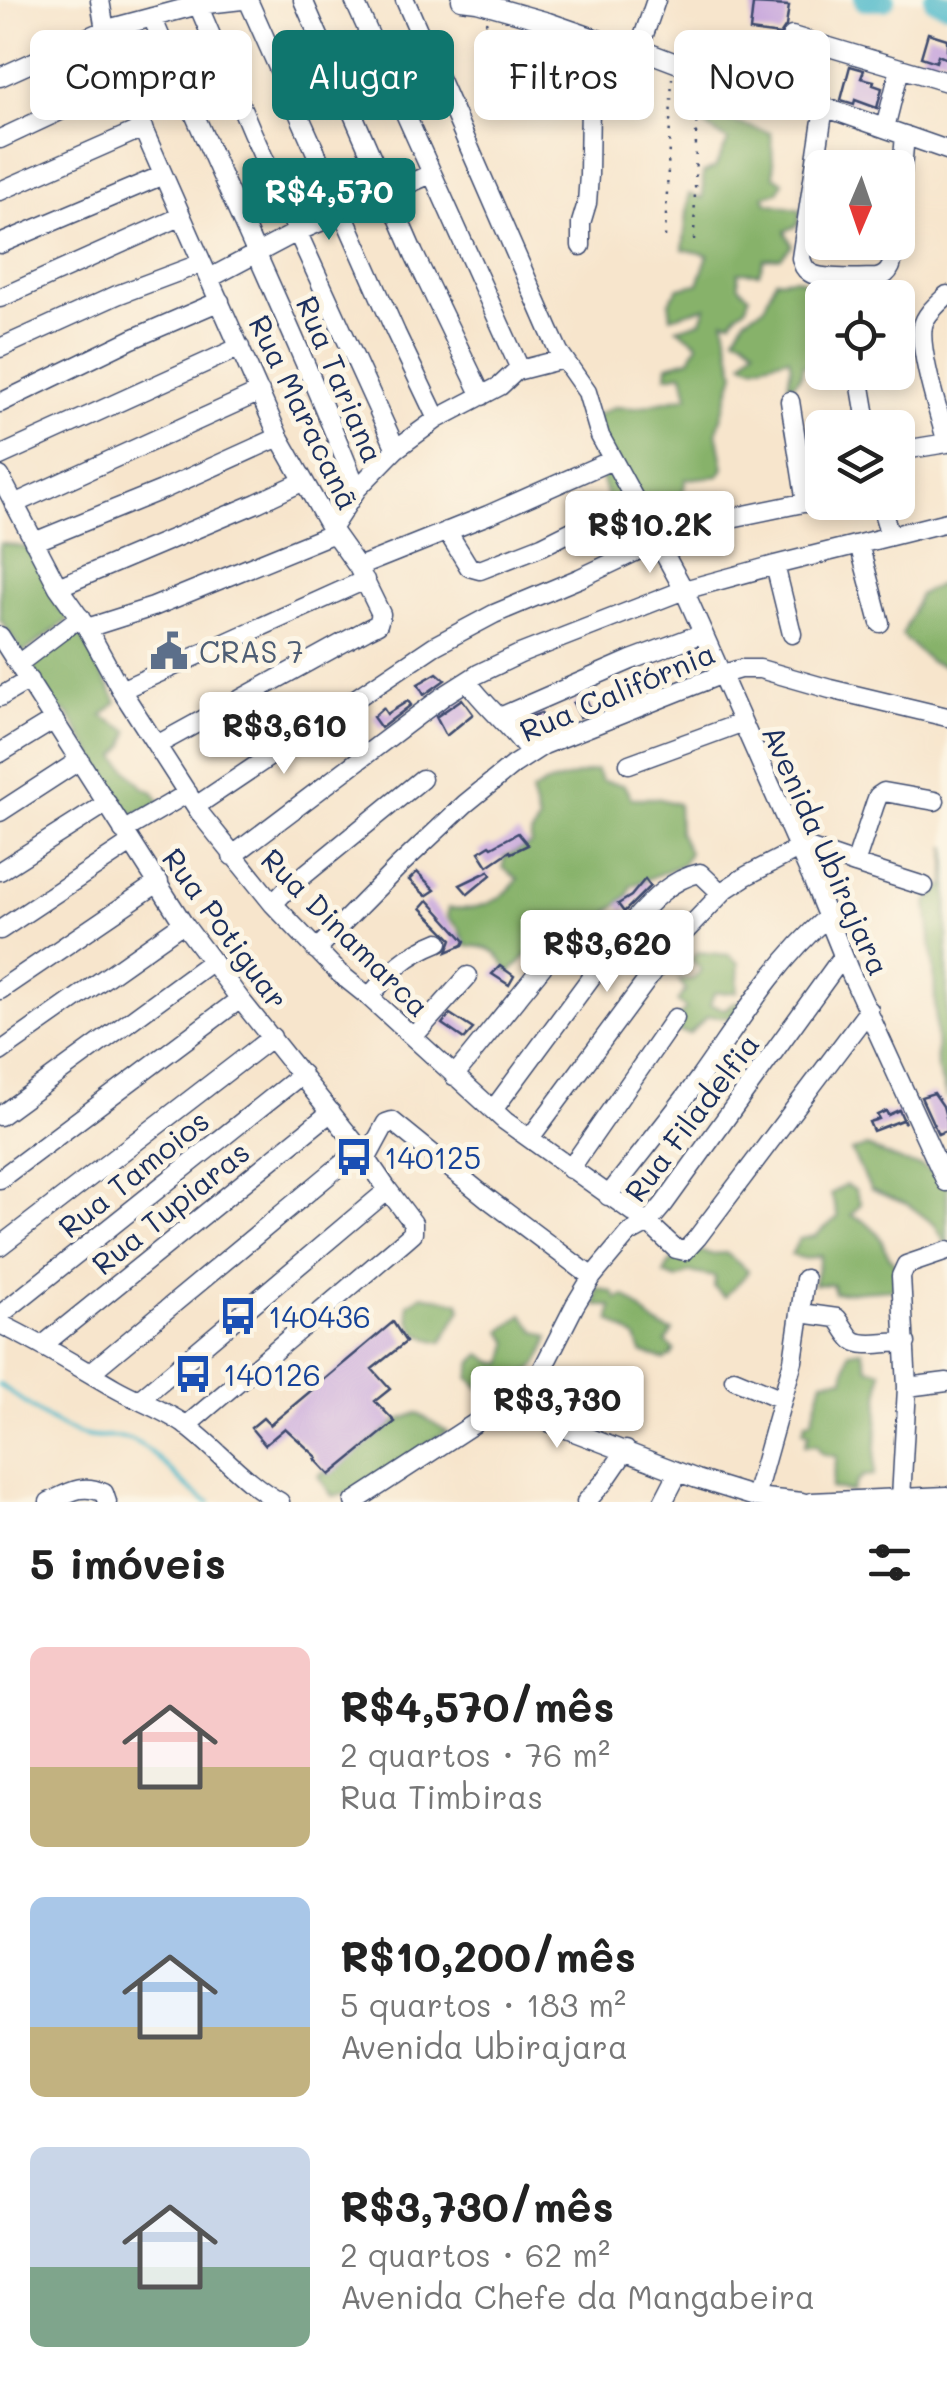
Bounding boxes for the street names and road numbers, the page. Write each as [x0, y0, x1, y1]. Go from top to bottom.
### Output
street label: Rua Tariana [288, 289, 394, 469]
street label: Rua Maracanã [241, 308, 369, 516]
street label: Rua Califórnia [513, 632, 721, 750]
street label: Avenida Ubirajara [754, 719, 900, 981]
street label: Rua Potiguar [154, 839, 298, 1017]
street label: Rua Dinamarca [253, 839, 439, 1025]
street label: Rua Filadelfia [615, 1025, 767, 1209]
street label: Rua Tamoios [49, 1100, 217, 1246]
street label: Rua Tupiaras [83, 1131, 257, 1283]

